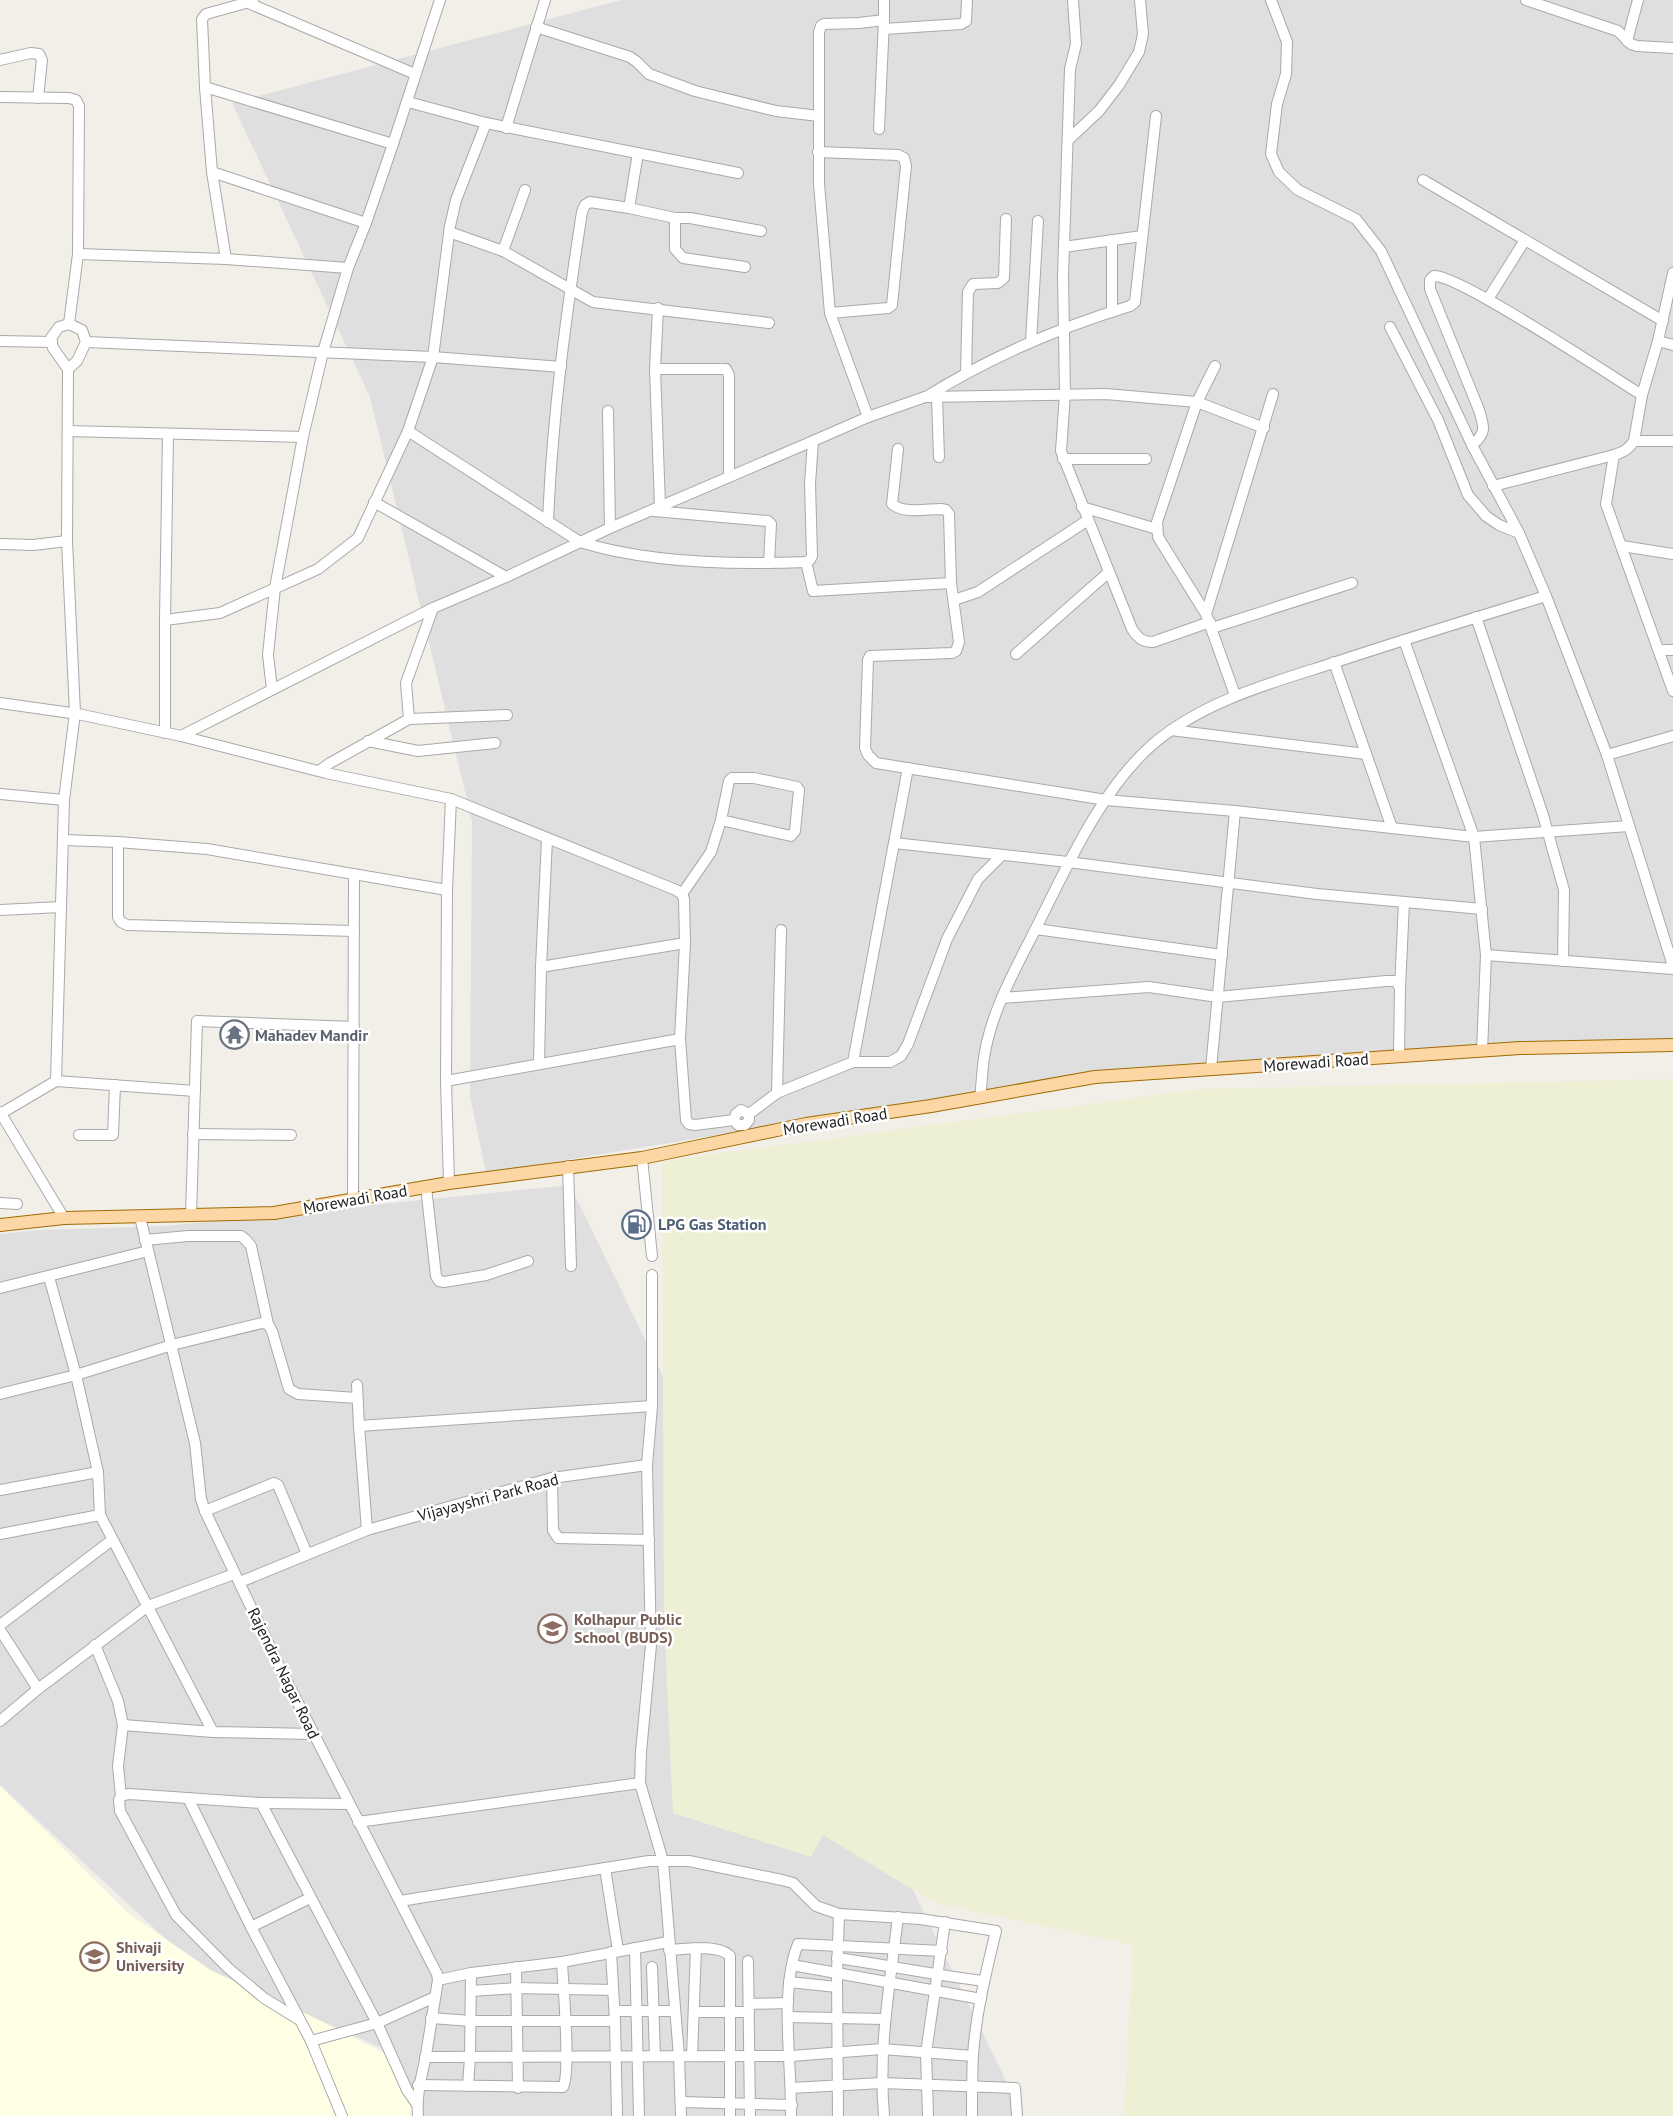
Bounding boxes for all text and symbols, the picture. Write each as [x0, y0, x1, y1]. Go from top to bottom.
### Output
temple icon: Mahadev Mandir [218, 1019, 250, 1051]
place label: Mahadev Mandir [255, 1025, 368, 1045]
street label: Morewadi Road [1263, 1048, 1369, 1076]
street label: Morewadi Road [781, 1103, 889, 1139]
street label: Morewadi Road [301, 1180, 409, 1218]
fuel station icon: LPG Gas Station [621, 1208, 653, 1240]
place label: LPG Gas Station [658, 1214, 766, 1234]
street label: Vijayayshri Park Road [414, 1469, 561, 1526]
street label: Rajendra Nagar Road [244, 1604, 324, 1742]
place label: Kolhapur Public School (BUDS) [574, 1609, 682, 1647]
school or university icon: Kolhapur Public School (BUDS) [537, 1612, 569, 1644]
place label: Shivaji University [116, 1937, 185, 1975]
school or university icon: Shivaji University [79, 1940, 111, 1972]

